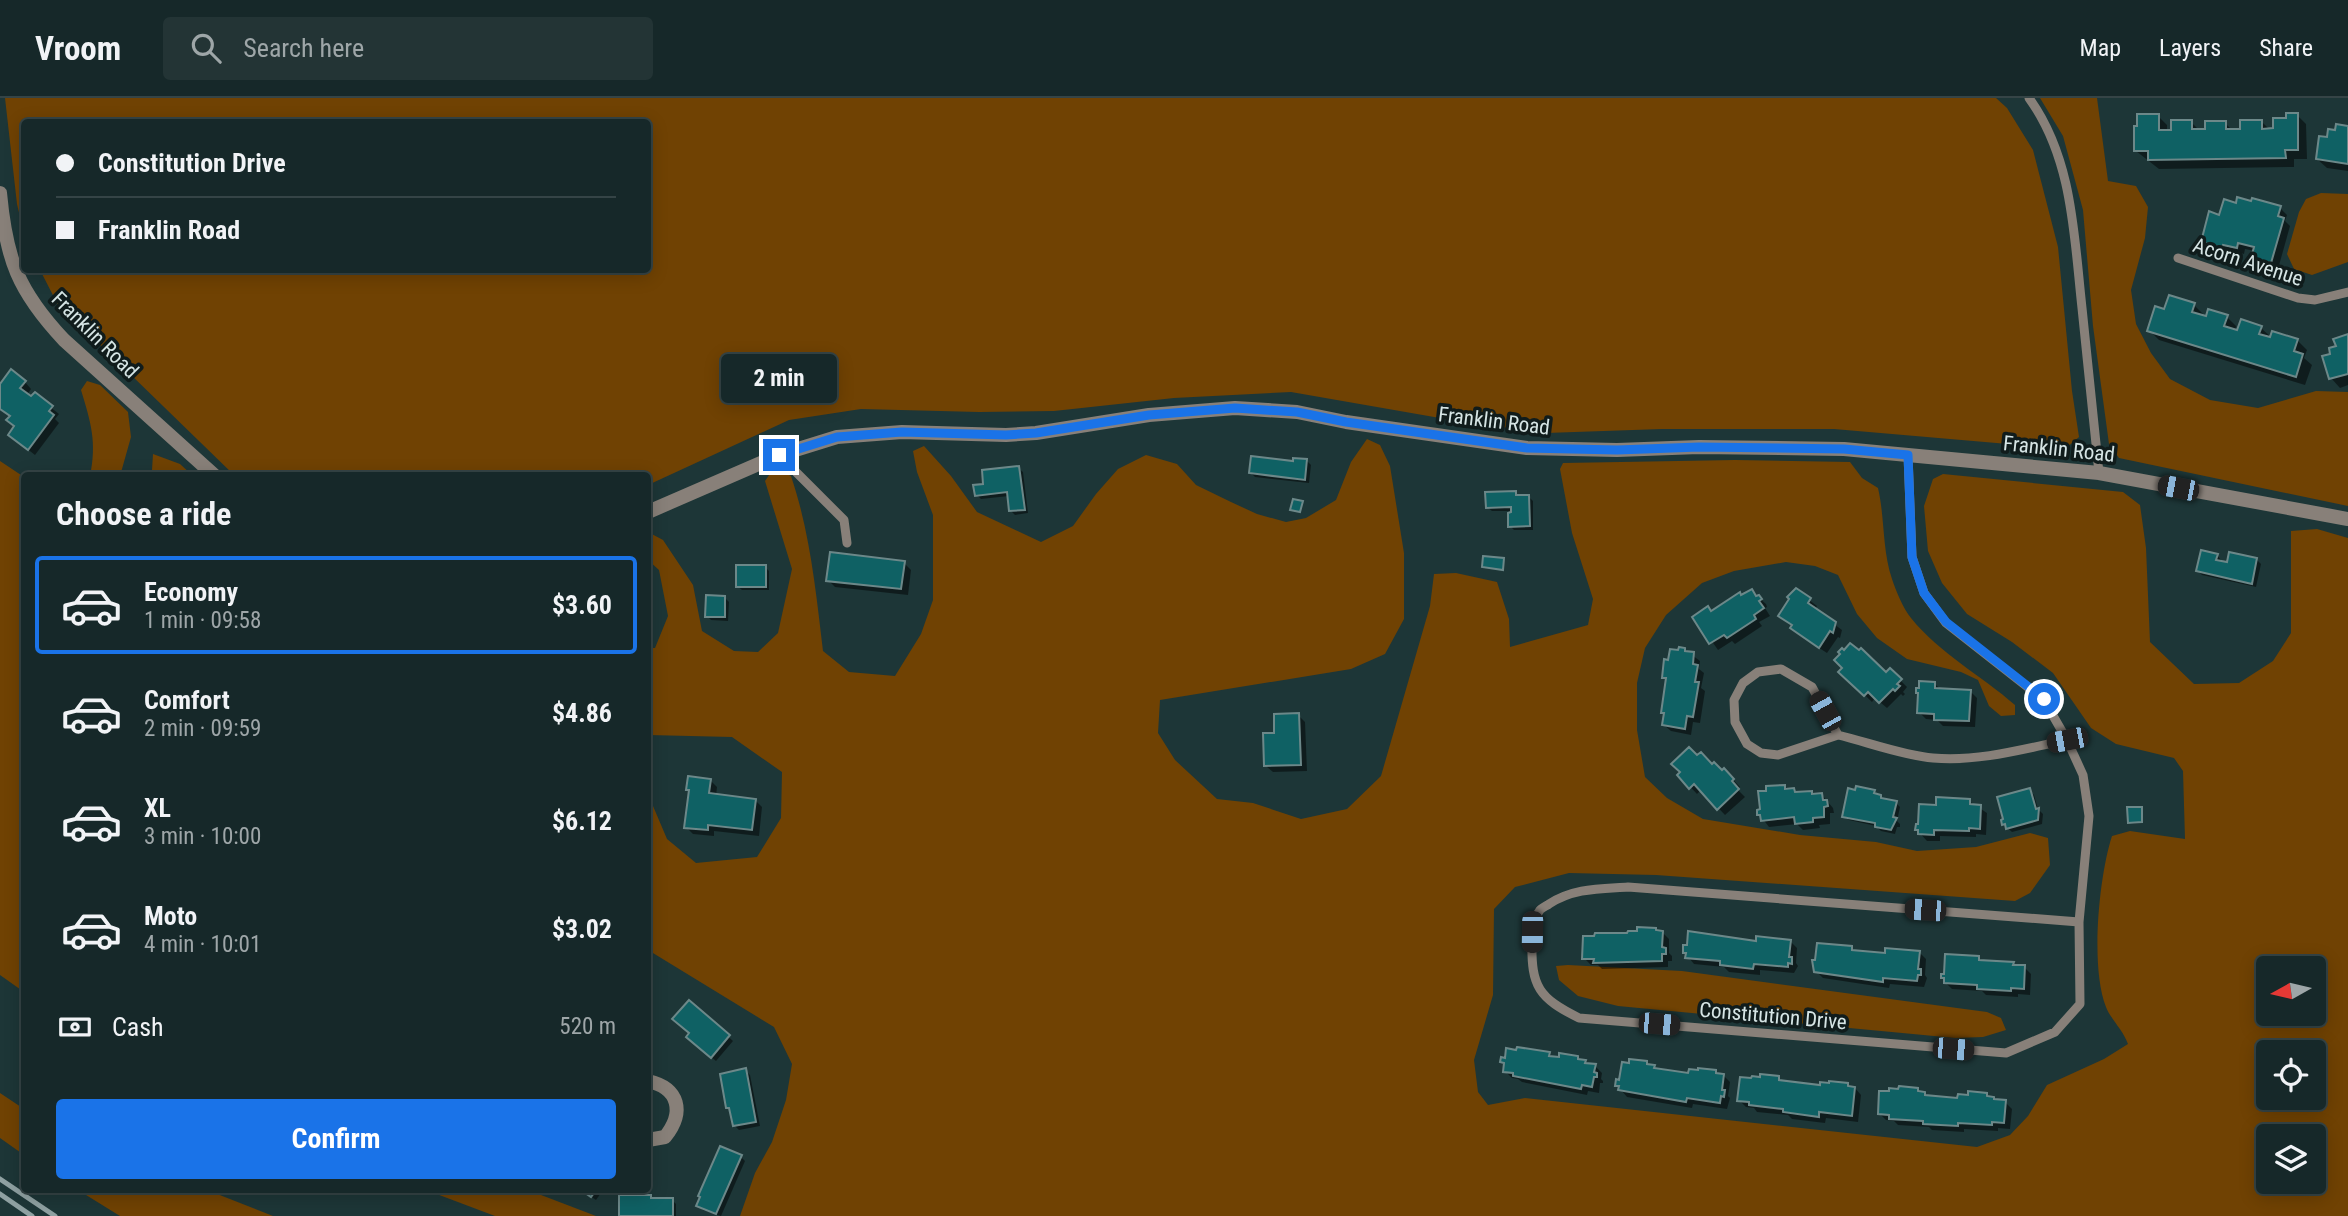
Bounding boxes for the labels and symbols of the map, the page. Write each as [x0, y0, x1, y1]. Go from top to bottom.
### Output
street label: Acorn Avenue [2190, 233, 2306, 291]
street label: Franklin Road [47, 287, 143, 383]
callout: 2 min [721, 354, 837, 402]
street label: Franklin Road [1437, 402, 1551, 440]
street label: Franklin Road [2002, 431, 2116, 467]
route end [763, 439, 795, 471]
car [2156, 474, 2201, 502]
route start [2028, 683, 2060, 715]
car [1806, 688, 1845, 734]
car [2045, 726, 2090, 754]
car [1904, 898, 1947, 922]
car [1522, 911, 1543, 953]
north arrow [2256, 956, 2326, 1026]
street label: Constitution Drive [1698, 998, 1848, 1034]
car [1638, 1012, 1681, 1036]
car [1932, 1037, 1975, 1061]

